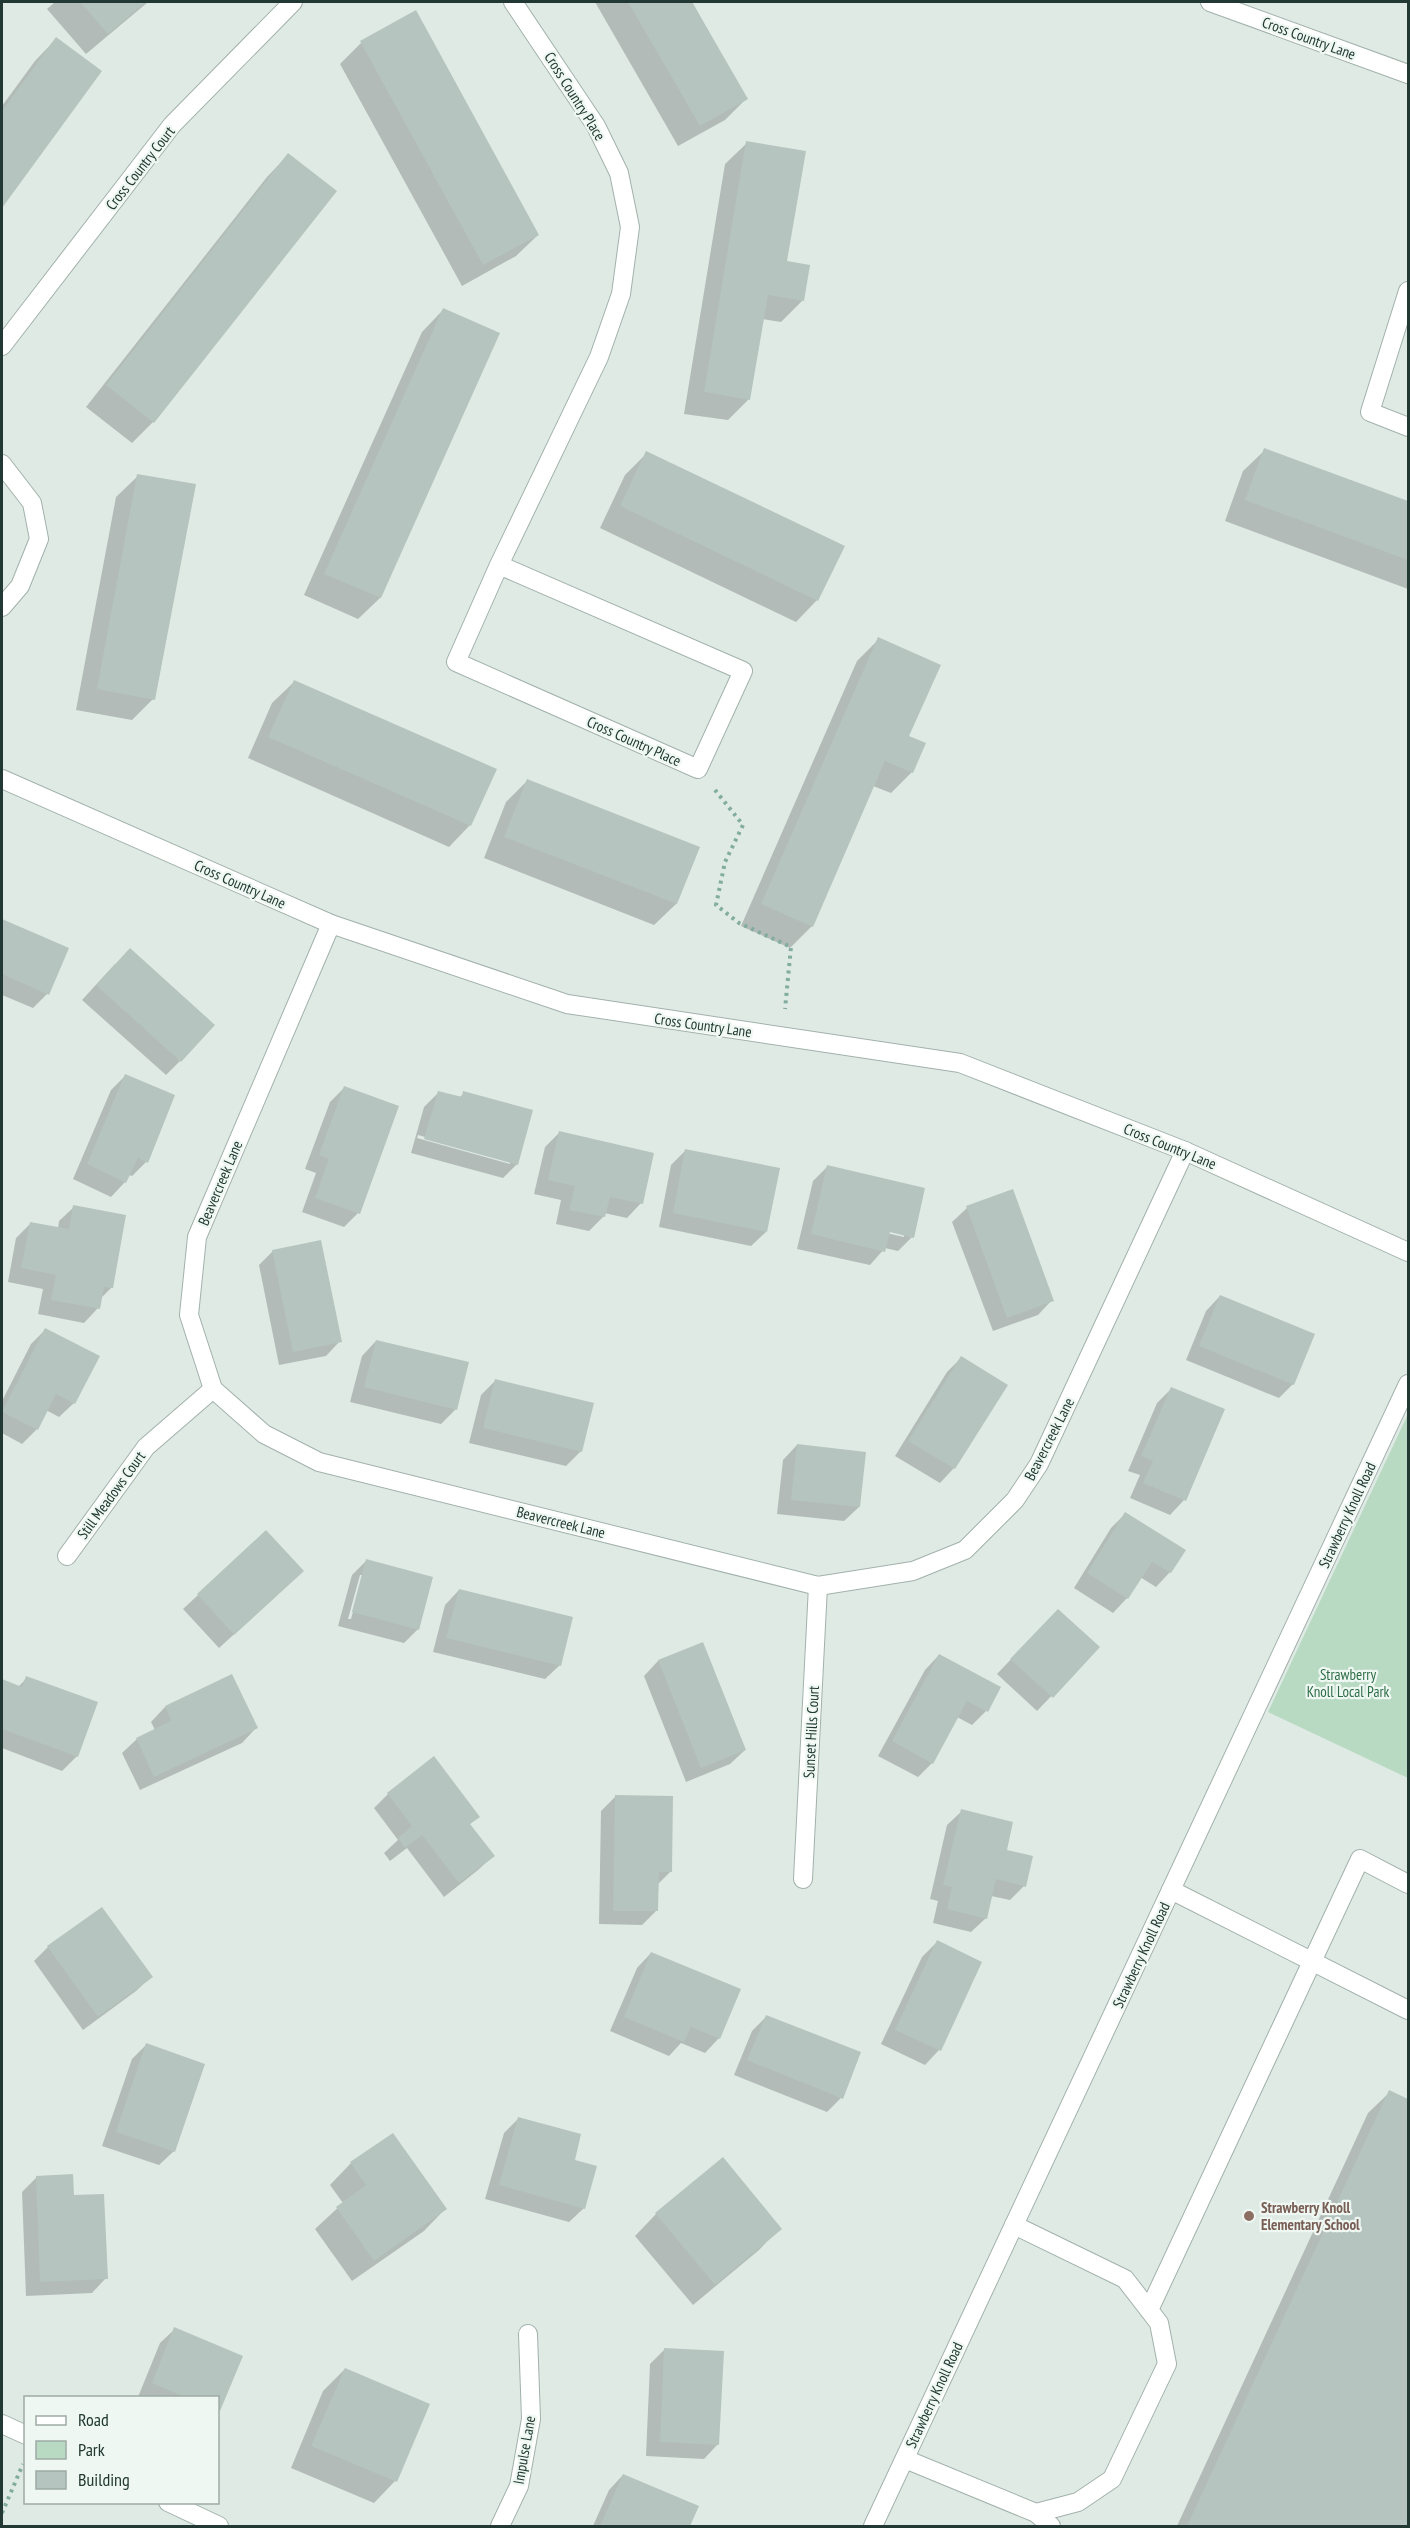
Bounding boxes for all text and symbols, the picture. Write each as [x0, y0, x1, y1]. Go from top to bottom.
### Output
street label: Cross Country Lane [1260, 12, 1358, 64]
street label: Cross Country Place [540, 48, 610, 144]
street label: Cross Country Court [101, 122, 179, 214]
street label: Cross Country Place [584, 712, 684, 770]
street label: Cross Country Lane [191, 855, 289, 913]
street label: Cross Country Lane [653, 1009, 753, 1041]
street label: Cross Country Lane [1121, 1119, 1219, 1173]
street label: Beavercreek Lane [194, 1138, 246, 1228]
street label: Beavercreek Lane [1020, 1394, 1078, 1484]
street label: Still Meadows Court [73, 1447, 149, 1543]
street label: Strawberry Knoll Road [1314, 1459, 1380, 1571]
street label: Beavercreek Lane [515, 1502, 607, 1542]
park label: Strawberry Knoll Local Park [1307, 1665, 1390, 1701]
street label: Sunset Hills Court [799, 1685, 823, 1779]
street label: Strawberry Knoll Road [1108, 1899, 1174, 2011]
place label: Strawberry Knoll Elementary School [1261, 2198, 1360, 2234]
marker: Strawberry Knoll Elementary School [1242, 2209, 1256, 2223]
street label: Strawberry Knoll Road [901, 2339, 967, 2451]
legend [24, 2396, 219, 2504]
text: Road [78, 2408, 109, 2431]
street label: Impulse Lane [509, 2414, 539, 2486]
text: Park [78, 2438, 105, 2461]
text: Building [78, 2468, 130, 2491]

